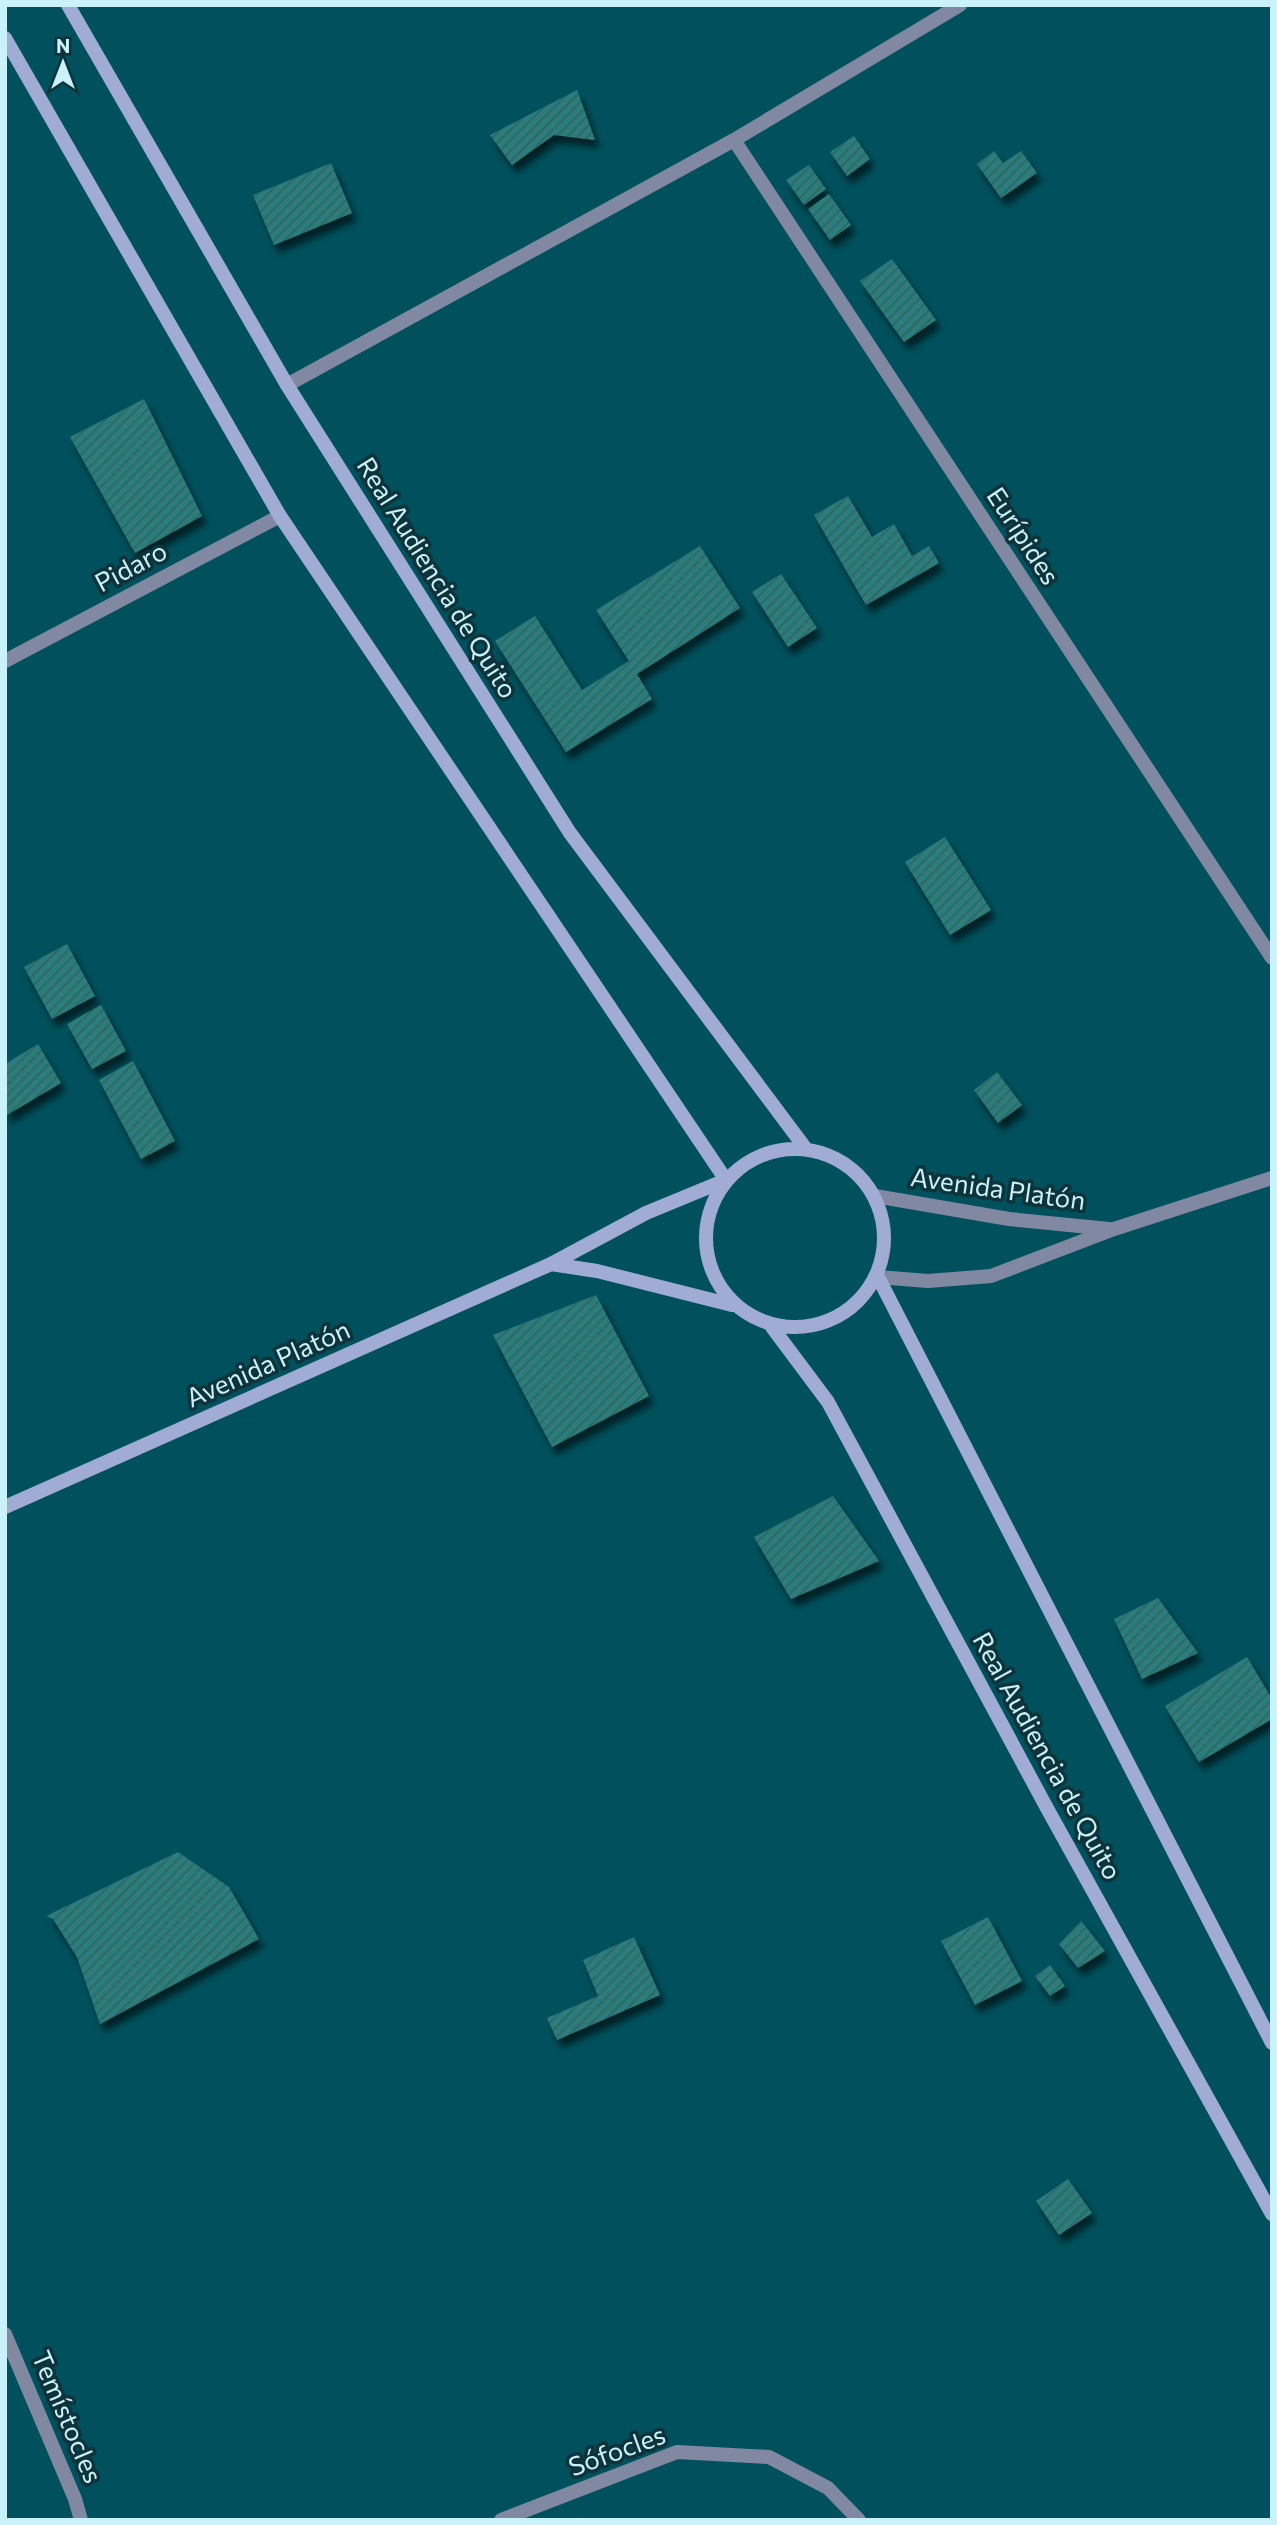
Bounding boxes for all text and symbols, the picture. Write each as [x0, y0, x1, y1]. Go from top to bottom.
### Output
north arrow [28, 28, 98, 98]
text: N [56, 34, 70, 57]
street label: Real Audiencia de Quito [351, 451, 525, 703]
street label: Eurípides [981, 481, 1067, 590]
street label: Pidaro [89, 534, 172, 597]
street label: Avenida Platón [909, 1160, 1088, 1215]
street label: Avenida Platón [181, 1313, 354, 1413]
street label: Real Audiencia de Quito [967, 1626, 1129, 1884]
street label: Temístocles [27, 2346, 110, 2487]
street label: Sófocles [564, 2418, 669, 2481]

